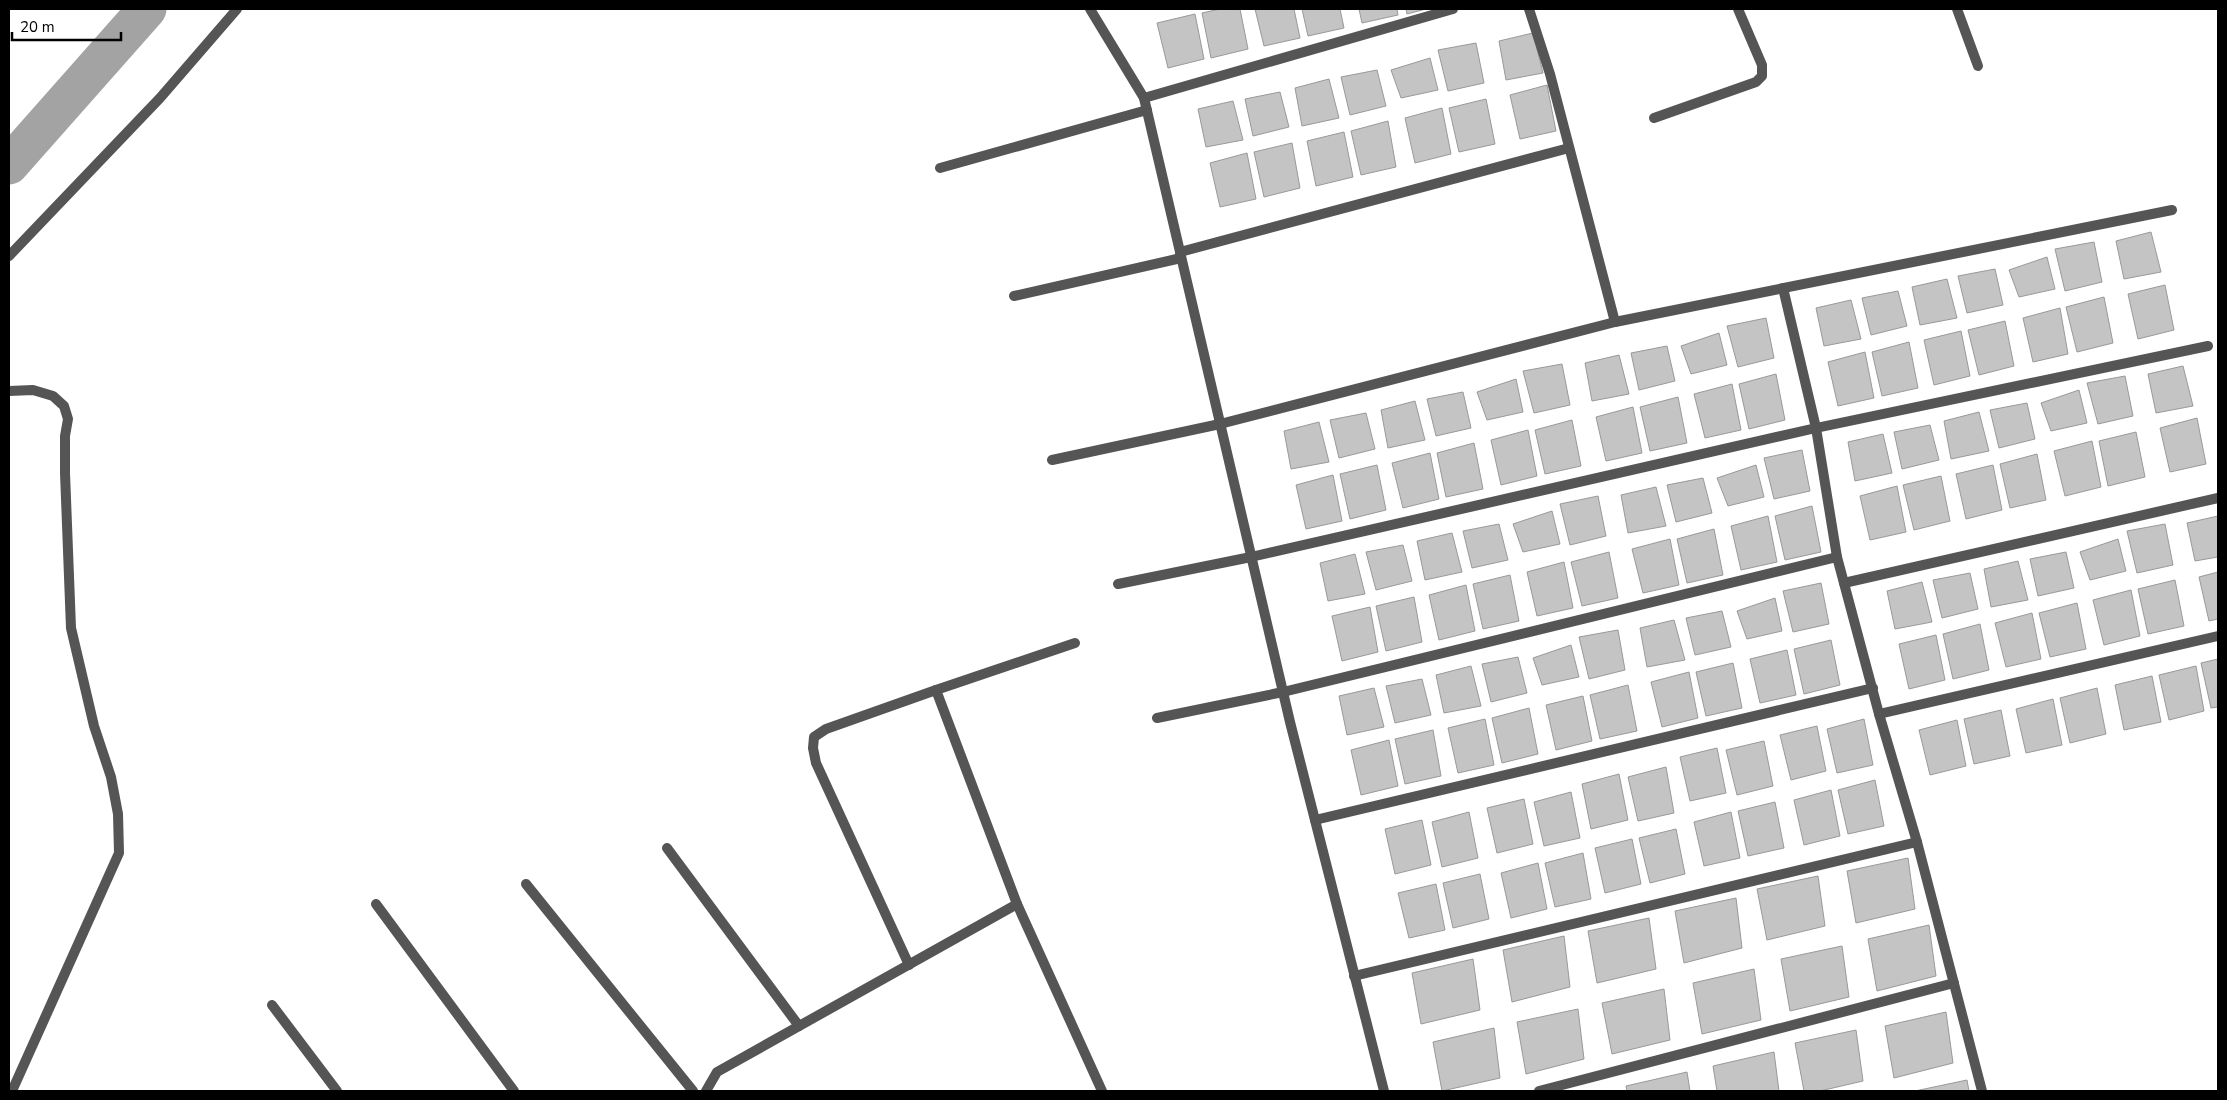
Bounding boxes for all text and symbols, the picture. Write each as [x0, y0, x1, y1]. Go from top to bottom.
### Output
scale bar [12, 10, 121, 42]
text: 20 m [20, 17, 55, 37]

